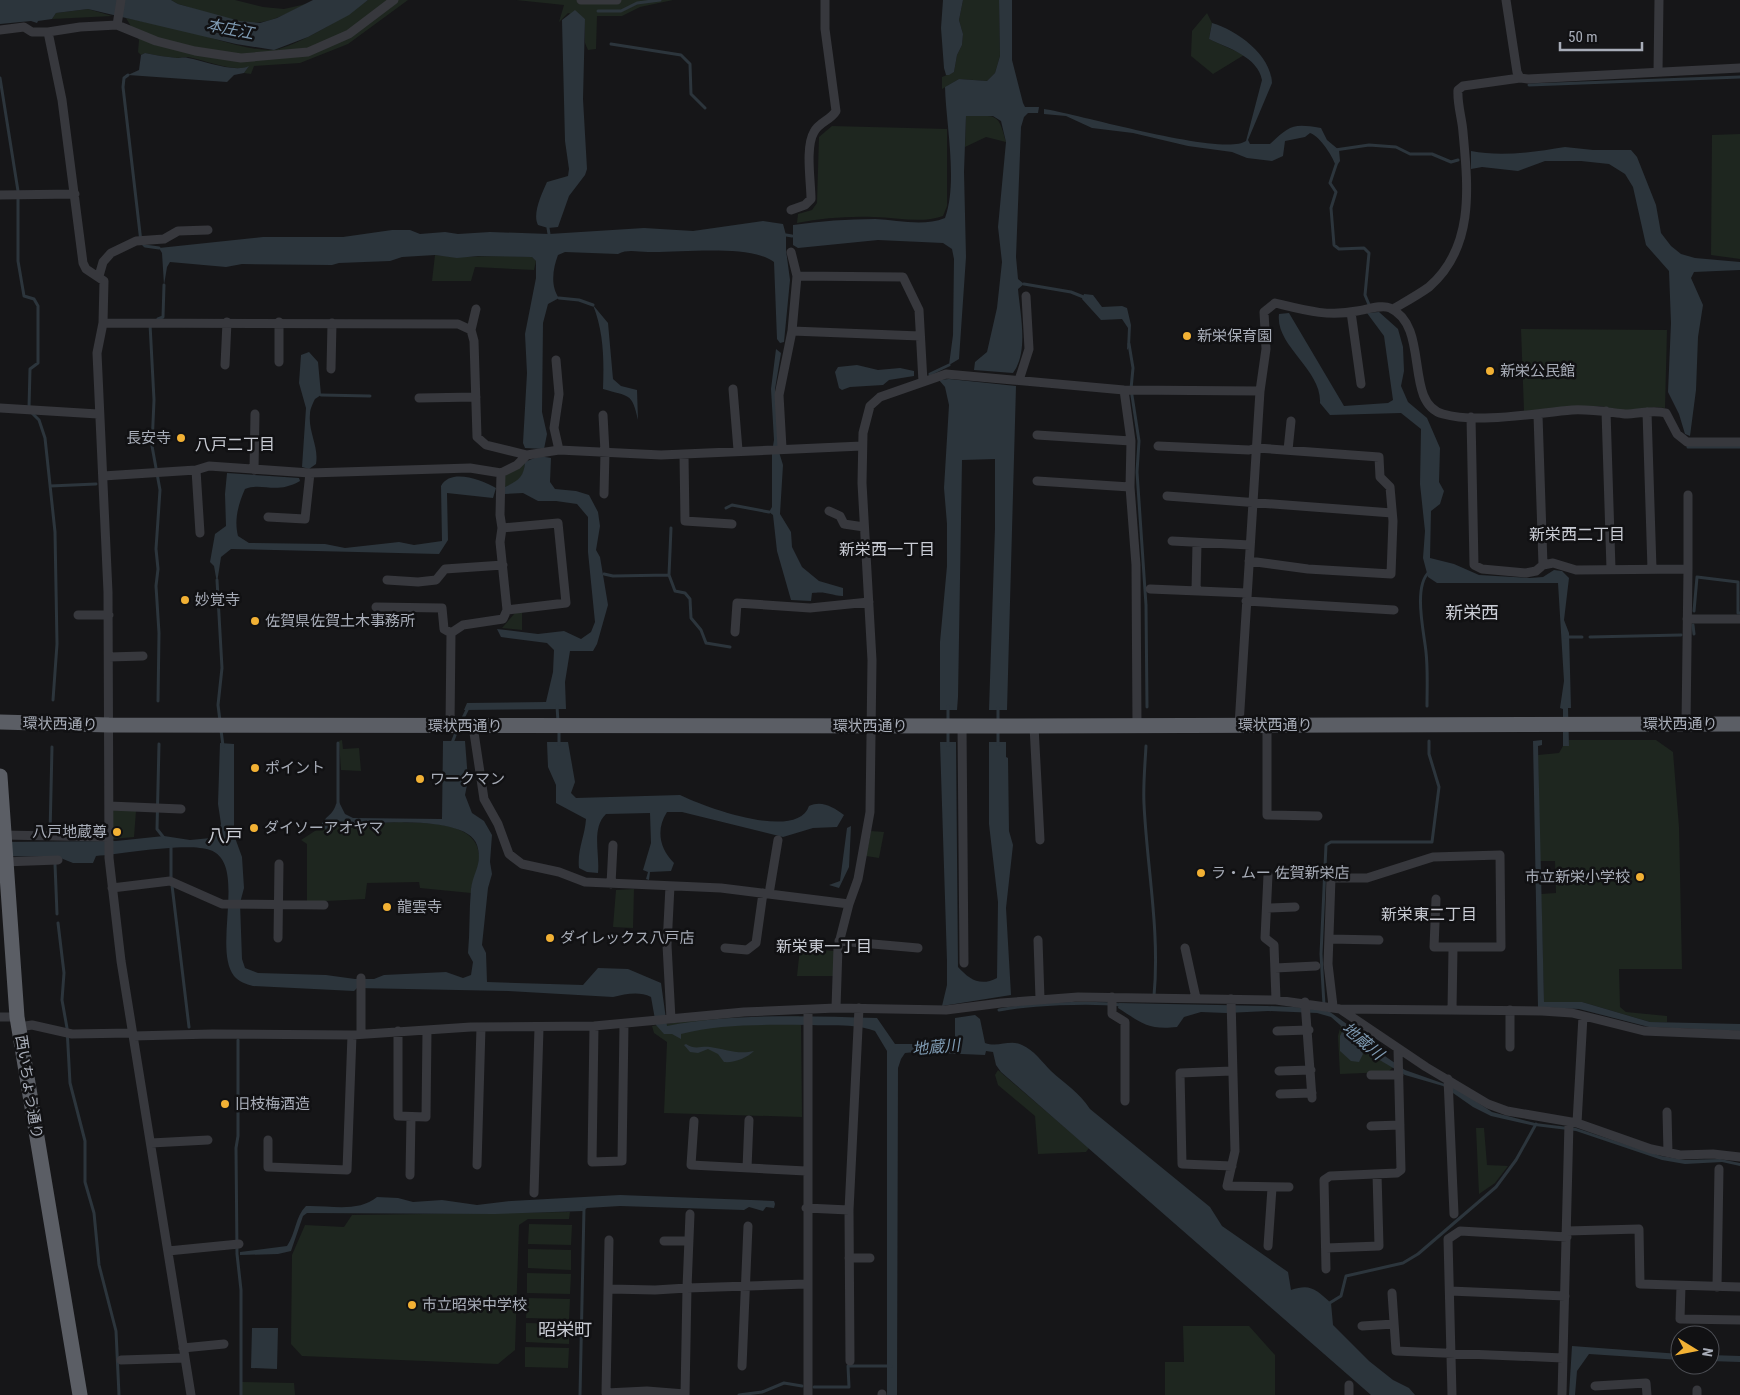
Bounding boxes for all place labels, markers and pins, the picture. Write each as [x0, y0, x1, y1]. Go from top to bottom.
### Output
place label: 新栄保育園 [1197, 327, 1272, 345]
marker: 新栄保育園 [1181, 330, 1193, 342]
place label: 新栄公民館 [1500, 362, 1575, 380]
marker: 新栄公民館 [1484, 365, 1496, 377]
place label: 長安寺 [126, 429, 171, 447]
marker: 長安寺 [175, 432, 187, 444]
place label: 妙覚寺 [195, 591, 240, 609]
marker: 妙覚寺 [179, 594, 191, 606]
place label: 佐賀県佐賀土木事務所 [265, 612, 415, 630]
marker: 佐賀県佐賀土木事務所 [249, 615, 261, 627]
place label: ポイント [265, 759, 325, 777]
marker: ポイント [249, 762, 261, 774]
place label: ワークマン [430, 770, 505, 788]
marker: ワークマン [414, 773, 426, 785]
place label: ダイソーアオヤマ [264, 819, 383, 837]
marker: ダイソーアオヤマ [248, 822, 260, 834]
place label: 八戸地蔵尊 [32, 823, 107, 841]
marker: 八戸地蔵尊 [111, 826, 123, 838]
place label: ラ・ムー 佐賀新栄店 [1211, 864, 1349, 882]
marker: ラ・ムー 佐賀新栄店 [1195, 867, 1207, 879]
place label: 市立新栄小学校 [1525, 868, 1630, 886]
marker: 市立新栄小学校 [1634, 871, 1646, 883]
place label: 龍雲寺 [397, 898, 442, 916]
marker: 龍雲寺 [381, 901, 393, 913]
place label: ダイレックス八戸店 [560, 929, 695, 947]
marker: ダイレックス八戸店 [544, 932, 556, 944]
place label: 旧枝梅酒造 [235, 1095, 310, 1113]
marker: 旧枝梅酒造 [219, 1098, 231, 1110]
place label: 市立昭栄中学校 [422, 1296, 527, 1314]
marker: 市立昭栄中学校 [406, 1299, 418, 1311]

